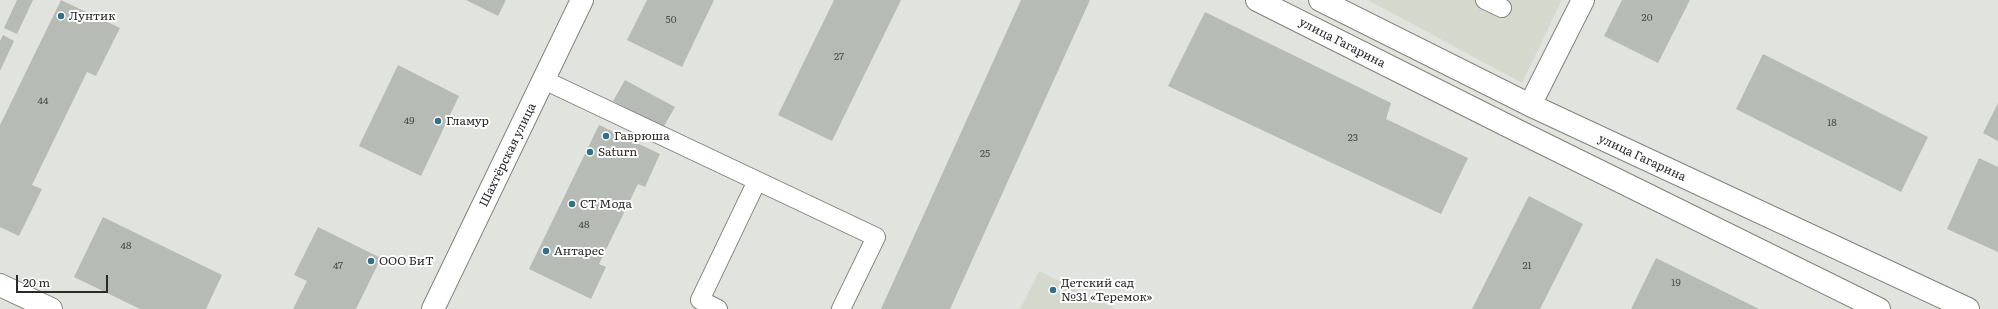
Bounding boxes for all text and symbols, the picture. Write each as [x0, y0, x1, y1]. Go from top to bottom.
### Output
place label: Лунтик [69, 9, 115, 23]
marker: Лунтик [56, 11, 66, 21]
house number: 20 [1642, 12, 1652, 24]
house number: 50 [666, 14, 676, 26]
street label: улица Гагарина [1296, 15, 1388, 71]
house number: 27 [834, 51, 844, 63]
house number: 44 [37, 95, 49, 107]
street label: Шахтёрская улица [477, 101, 539, 209]
place label: Гламур [446, 114, 489, 128]
house number: 49 [404, 115, 414, 127]
marker: Гламур [433, 116, 443, 126]
house number: 18 [1827, 117, 1837, 129]
place label: Гаврюша [614, 129, 670, 143]
marker: Гаврюша [601, 131, 611, 141]
street label: улица Гагарина [1596, 131, 1688, 185]
house number: 23 [1348, 132, 1358, 144]
place label: Saturn [598, 145, 637, 159]
marker: Saturn [585, 147, 595, 157]
house number: 25 [980, 148, 990, 160]
place label: СТ Мода [580, 197, 632, 211]
marker: СТ Мода [567, 199, 577, 209]
house number: 48 [578, 219, 590, 231]
house number: 48 [120, 240, 132, 252]
place label: Антарес [554, 244, 604, 258]
marker: Антарес [541, 246, 551, 256]
place label: ООО БиТ [379, 254, 434, 268]
marker: ООО БиТ [366, 256, 376, 266]
house number: 47 [333, 260, 343, 272]
house number: 21 [1522, 260, 1532, 272]
scale bar [18, 267, 110, 293]
text: 20 m [23, 273, 50, 291]
place label: Детский сад №31 «Теремок» [1061, 276, 1152, 304]
house number: 19 [1671, 277, 1681, 289]
marker: Детский сад №31 «Теремок» [1048, 285, 1058, 295]

